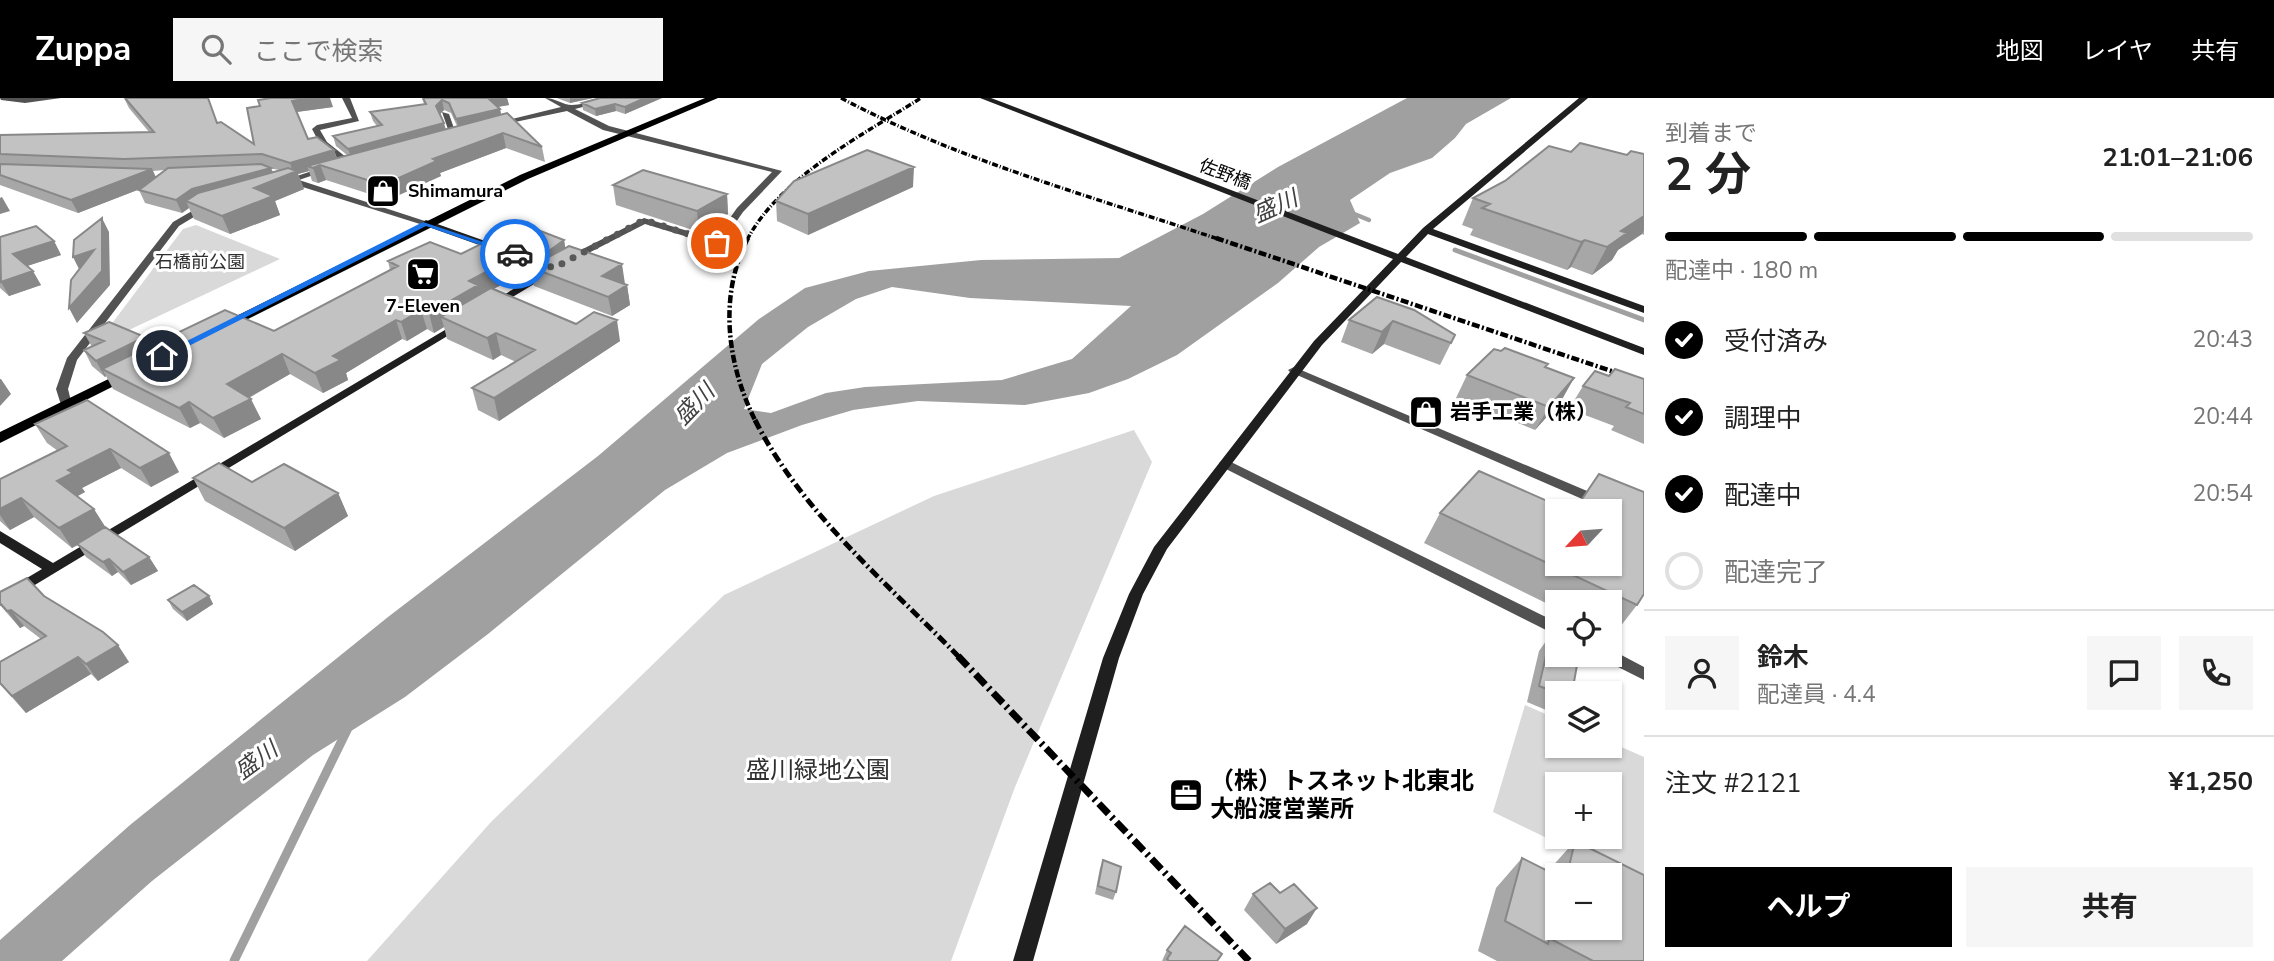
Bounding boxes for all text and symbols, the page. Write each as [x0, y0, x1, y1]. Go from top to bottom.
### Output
search box [173, 18, 663, 81]
text: Zuppa [35, 27, 131, 72]
icon: search [197, 30, 235, 68]
text: ここで検索 [253, 34, 383, 69]
text: 地図 [1996, 35, 2044, 67]
text: レイヤ [2082, 35, 2153, 67]
text: 共有 [2191, 35, 2239, 67]
text: 到着まで [1665, 118, 1757, 149]
text: 21:01–21:06 [2102, 140, 2253, 175]
text: 2 分 [1665, 143, 1751, 206]
street label: 佐野橋 [1195, 153, 1255, 195]
shop icon: Shimamura [364, 172, 402, 210]
place label: Shimamura [408, 179, 503, 203]
water label: 盛川 [1248, 182, 1305, 230]
pin [687, 213, 747, 273]
courier [480, 219, 550, 289]
icon: bag [698, 224, 736, 262]
icon: car [496, 235, 534, 273]
park label: 石橋前公園 [155, 250, 245, 274]
supermarket icon: 7-Eleven [404, 255, 442, 293]
text: 配達中 · 180 m [1665, 255, 1818, 286]
place label: 7-Eleven [386, 294, 460, 318]
icon: check [1665, 321, 1703, 359]
text: 受付済み [1724, 324, 1828, 359]
text: 20:43 [2193, 324, 2253, 355]
pin [132, 326, 192, 386]
icon: home [143, 337, 181, 375]
water label: 盛川 [667, 375, 724, 432]
shop icon: 岩手工業（株） [1407, 393, 1445, 431]
place label: 岩手工業（株） [1450, 398, 1597, 426]
icon: check [1665, 398, 1703, 436]
text: 調理中 [1724, 401, 1802, 436]
text: 20:44 [2193, 401, 2253, 432]
icon: check [1665, 475, 1703, 513]
text: 配達中 [1724, 478, 1802, 513]
text: 20:54 [2193, 478, 2253, 509]
north arrow [1545, 499, 1622, 576]
map controls [1545, 499, 1622, 940]
text: 配達完了 [1724, 555, 1828, 590]
button: locate [1545, 590, 1622, 667]
button: person [1665, 636, 1739, 710]
button: chat [2087, 636, 2161, 710]
button: phone [2179, 636, 2253, 710]
text: 鈴木 [1757, 640, 1809, 675]
text: 配達員 · 4.4 [1757, 679, 1876, 710]
button: layers [1545, 681, 1622, 758]
water label: 盛川 [229, 733, 286, 786]
park label: 盛川緑地公園 [746, 754, 890, 786]
text: ¥1,250 [2169, 764, 2253, 799]
place label: （株）トスネット北東北 大船渡営業所 [1210, 765, 1474, 825]
text: 注文 #2121 [1665, 766, 1802, 801]
button: + [1545, 772, 1622, 849]
office icon: （株）トスネット北東北 大船渡営業所 [1167, 776, 1205, 814]
button: − [1545, 863, 1622, 940]
button: ヘルプ [1665, 867, 1952, 947]
button: 共有 [1966, 867, 2253, 947]

